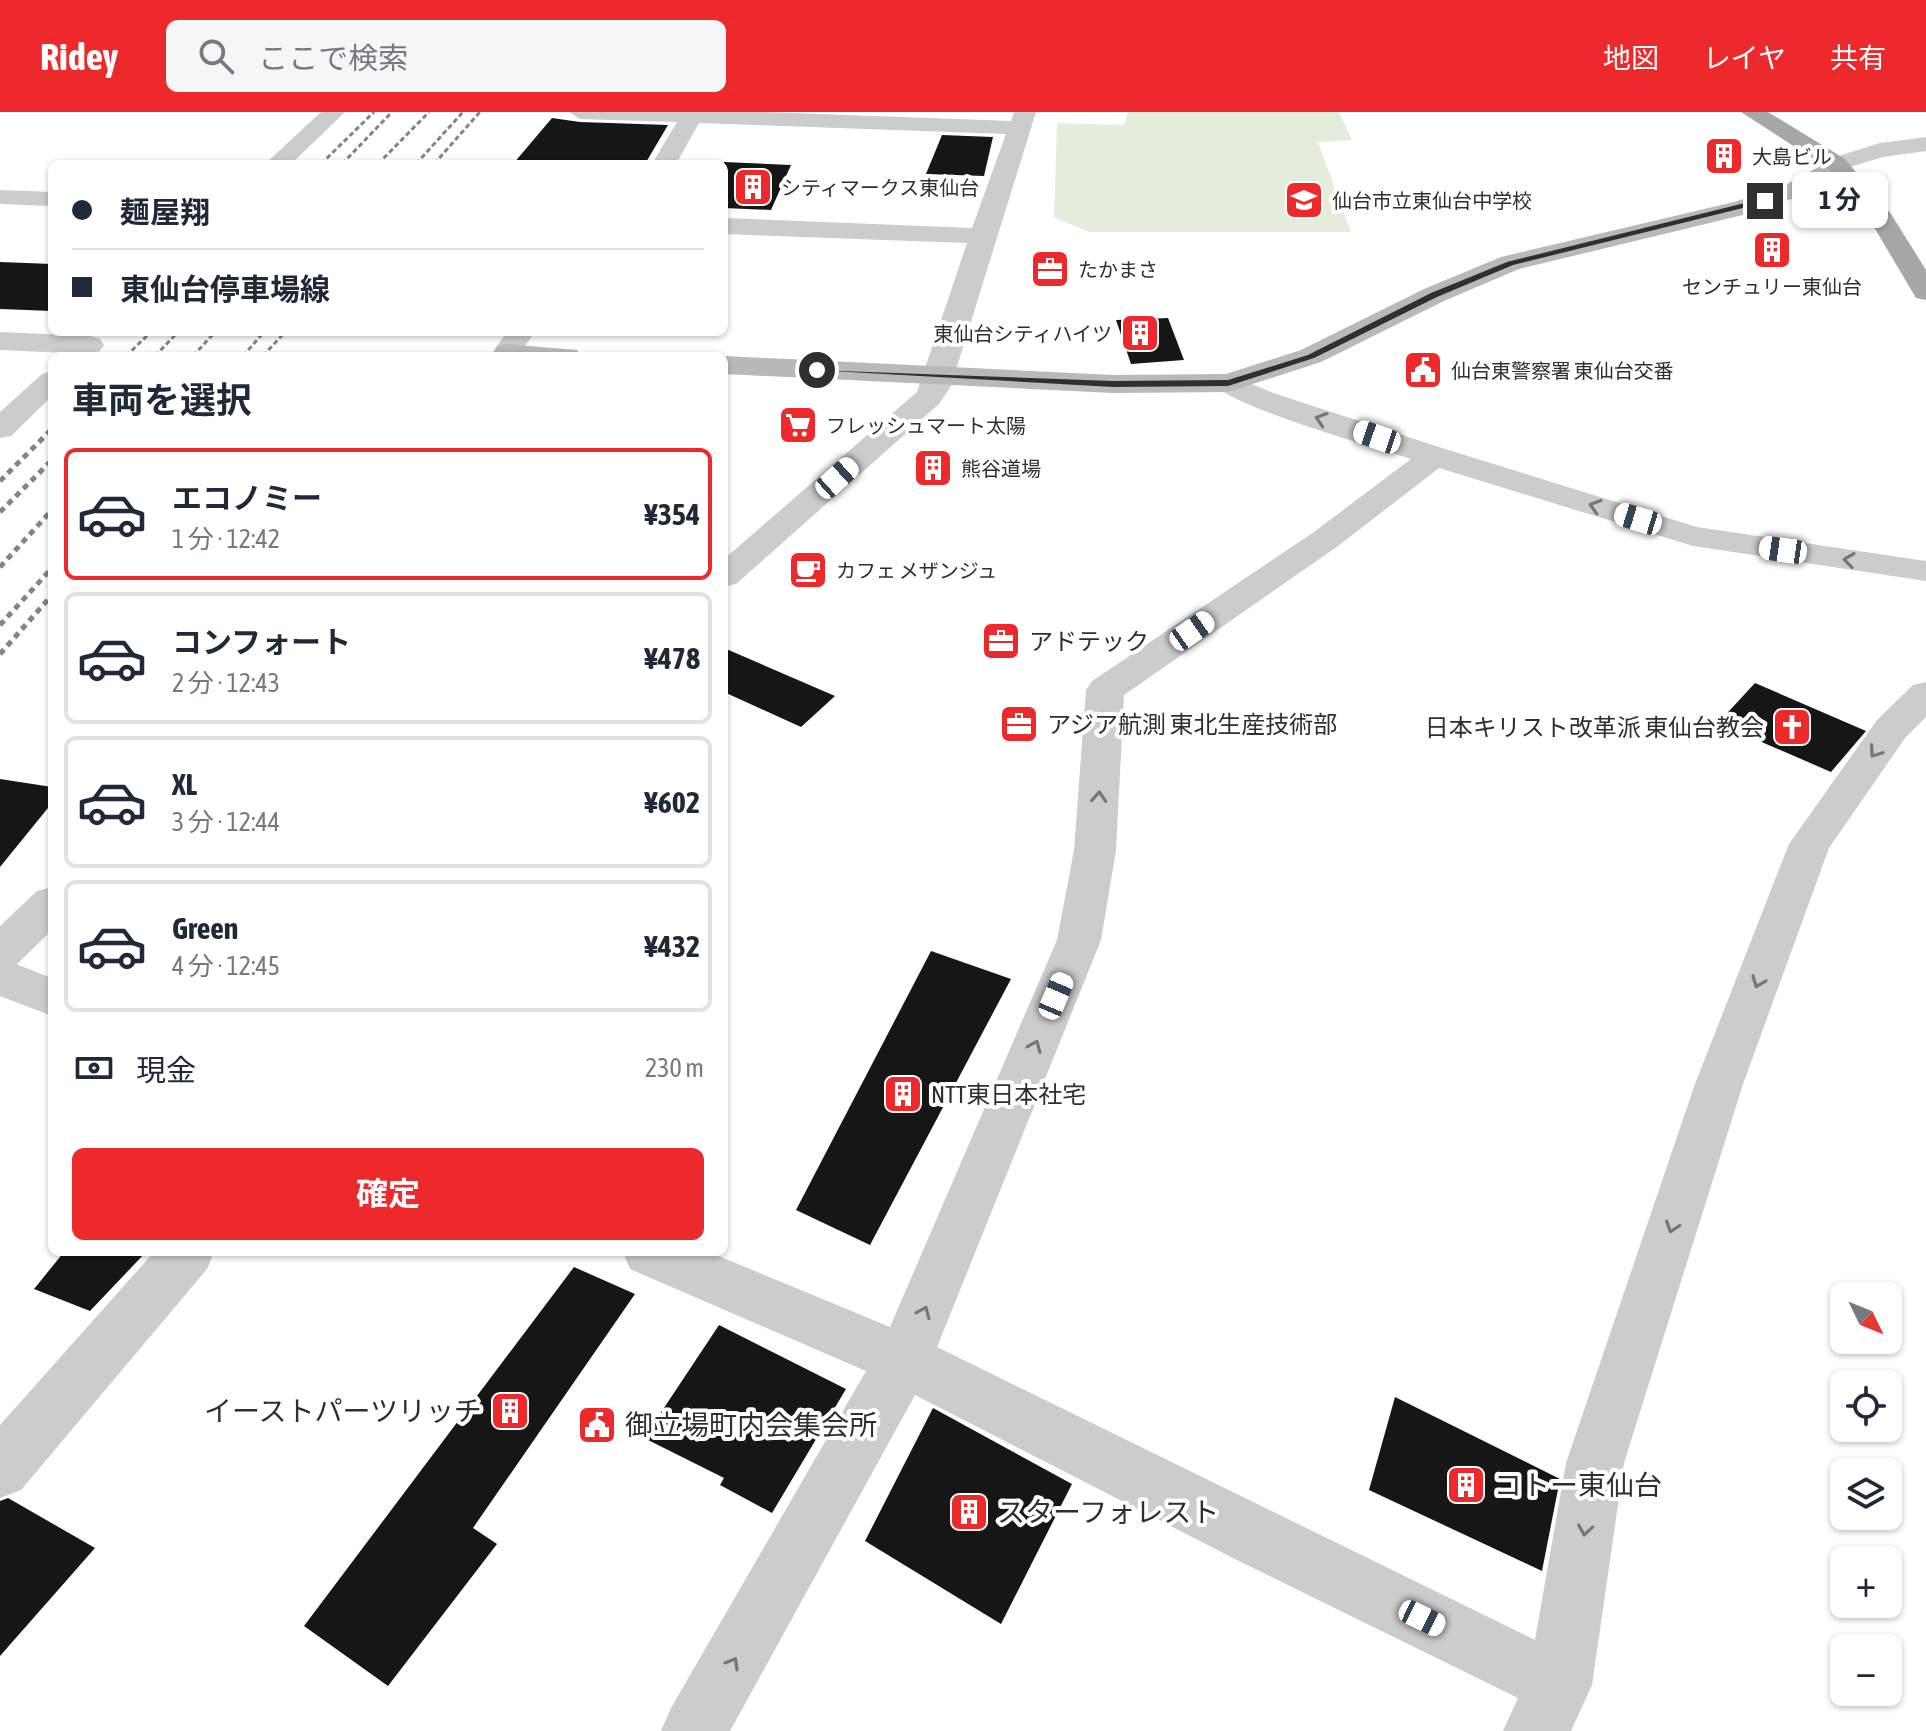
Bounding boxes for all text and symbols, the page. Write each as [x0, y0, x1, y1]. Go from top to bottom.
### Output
search box [166, 20, 726, 92]
icon: search [194, 34, 238, 78]
text: Ridey [40, 35, 118, 78]
text: ここで検索 [258, 41, 408, 75]
text: 地図 [1603, 42, 1659, 74]
text: レイヤ [1703, 42, 1786, 74]
text: 共有 [1830, 42, 1886, 74]
building icon: 大島ビル [1703, 135, 1745, 177]
place label: 大島ビル [1752, 145, 1832, 168]
building icon: シティマークス東仙台 [732, 166, 774, 208]
callout: 1 分 [1793, 173, 1889, 229]
place label: シティマークス東仙台 [781, 176, 979, 199]
school or university icon: 仙台市立東仙台中学校 [1283, 179, 1325, 221]
route end [1747, 183, 1783, 219]
text: 1 分 [1819, 185, 1861, 215]
place label: 仙台市立東仙台中学校 [1332, 189, 1532, 212]
text: 麺屋翔 [120, 195, 210, 229]
building icon: センチュリー東仙台 [1751, 229, 1793, 271]
office icon: たかまさ [1029, 248, 1071, 290]
place label: たかまさ [1078, 258, 1158, 281]
text: 東仙台停車場線 [120, 272, 330, 306]
place label: センチュリー東仙台 [1682, 275, 1862, 298]
building icon: 東仙台シティハイツ [1119, 312, 1161, 354]
place label: 東仙台シティハイツ [934, 322, 1112, 345]
public building icon: 仙台東警察署 東仙台交番 [1402, 349, 1444, 391]
route start [799, 352, 835, 388]
place label: 仙台東警察署 東仙台交番 [1451, 359, 1674, 382]
text: 車両を選択 [72, 379, 252, 421]
supermarket icon: フレッシュマート太陽 [777, 404, 819, 446]
one-way arrow [1314, 412, 1328, 428]
place label: フレッシュマート太陽 [826, 414, 1026, 437]
car [1350, 418, 1404, 456]
building icon: 熊谷道場 [912, 447, 954, 489]
car [811, 453, 863, 503]
place label: 熊谷道場 [961, 457, 1041, 480]
icon: car [76, 478, 148, 550]
text: エコノミー [172, 481, 322, 515]
text: ¥354 [644, 497, 700, 531]
one-way arrow [1589, 500, 1603, 516]
car [1612, 501, 1664, 537]
text: 1 分 · 12:42 [172, 524, 280, 554]
car [1758, 535, 1808, 565]
cafe icon: カフェ メザンジュ [787, 549, 829, 591]
one-way arrow [1842, 552, 1856, 569]
place label: カフェ メザンジュ [836, 559, 997, 582]
car [1165, 607, 1219, 655]
office icon: アドテック [980, 620, 1022, 662]
icon: car [76, 622, 148, 694]
text: コンフォート [172, 625, 351, 659]
place label: アドテック [1029, 628, 1149, 655]
text: ¥478 [644, 641, 700, 675]
text: 2 分 · 12:43 [172, 668, 280, 698]
office icon: アジア航測 東北生産技術部 [998, 703, 1040, 745]
church icon: 日本キリスト改革派 東仙台教会 [1771, 706, 1813, 748]
place label: アジア航測 東北生産技術部 [1047, 711, 1337, 738]
place label: 日本キリスト改革派 東仙台教会 [1425, 714, 1764, 741]
one-way arrow [1870, 744, 1885, 758]
icon: car [76, 766, 148, 838]
text: XL [172, 767, 197, 801]
text: ¥602 [644, 785, 700, 819]
one-way arrow [1090, 790, 1107, 803]
text: 3 分 · 12:44 [172, 807, 280, 837]
icon: car [76, 910, 148, 982]
text: Green [172, 911, 238, 945]
text: ¥432 [644, 929, 700, 963]
text: 4 分 · 12:45 [172, 951, 280, 981]
car [1036, 969, 1076, 1023]
one-way arrow [1751, 974, 1768, 988]
one-way arrow [1025, 1040, 1041, 1054]
icon: cash [72, 1046, 116, 1090]
text: 現金 [136, 1053, 196, 1087]
text: 230 m [645, 1053, 704, 1083]
building icon: NTT東日本社宅 [882, 1073, 924, 1115]
place label: NTT東日本社宅 [931, 1081, 1086, 1108]
button: 確定 [72, 1148, 704, 1240]
one-way arrow [1666, 1220, 1682, 1234]
north arrow [1830, 1282, 1902, 1354]
map controls [1830, 1282, 1902, 1706]
one-way arrow [914, 1306, 931, 1320]
button: locate [1830, 1370, 1902, 1442]
building icon: イーストパーツリッチ [489, 1390, 531, 1432]
place label: イーストパーツリッチ [204, 1395, 482, 1427]
public building icon: 御立場町内会集会所 [576, 1404, 618, 1446]
place label: 御立場町内会集会所 [625, 1409, 877, 1441]
button: layers [1830, 1458, 1902, 1530]
building icon: コトー東仙台 [1445, 1464, 1487, 1506]
place label: コトー東仙台 [1494, 1469, 1662, 1501]
building icon: スターフォレスト [948, 1491, 990, 1533]
place label: スターフォレスト [997, 1496, 1219, 1528]
one-way arrow [1577, 1524, 1594, 1537]
button: + [1830, 1546, 1902, 1618]
car [1395, 1597, 1449, 1639]
button: − [1830, 1634, 1902, 1706]
one-way arrow [723, 1657, 738, 1671]

